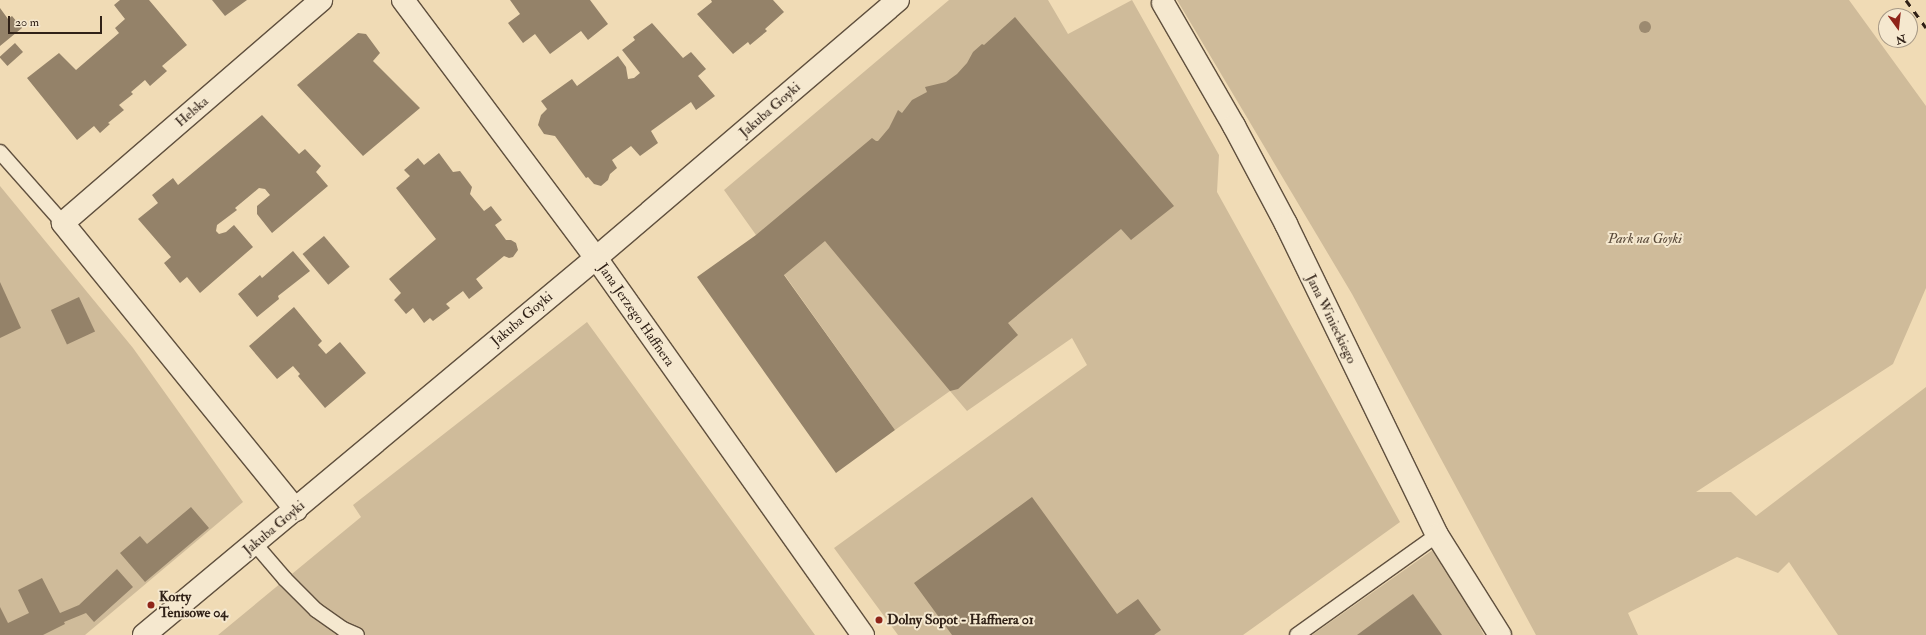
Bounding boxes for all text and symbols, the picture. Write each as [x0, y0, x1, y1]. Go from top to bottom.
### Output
scale bar [10, 8, 104, 34]
north arrow [1878, 8, 1918, 48]
text: 20 m [15, 15, 39, 30]
text: N [1895, 32, 1907, 47]
street label: Jakuba Goyki [736, 79, 804, 141]
street label: Helska [172, 93, 212, 131]
park label: Park na Goyki [1608, 231, 1682, 247]
street label: Jana Jerzego Haffnera [594, 260, 678, 370]
street label: Jana Winieckiego [1302, 272, 1360, 366]
street label: Jakuba Goyki [488, 288, 556, 350]
street label: Jakuba Goyki [240, 497, 308, 559]
place label: Korty Tenisowe 04 [159, 589, 228, 622]
marker: Korty Tenisowe 04 [146, 600, 156, 610]
place label: Dolny Sopot - Haffnera 01 [887, 612, 1034, 628]
marker: Dolny Sopot - Haffnera 01 [874, 615, 884, 625]

